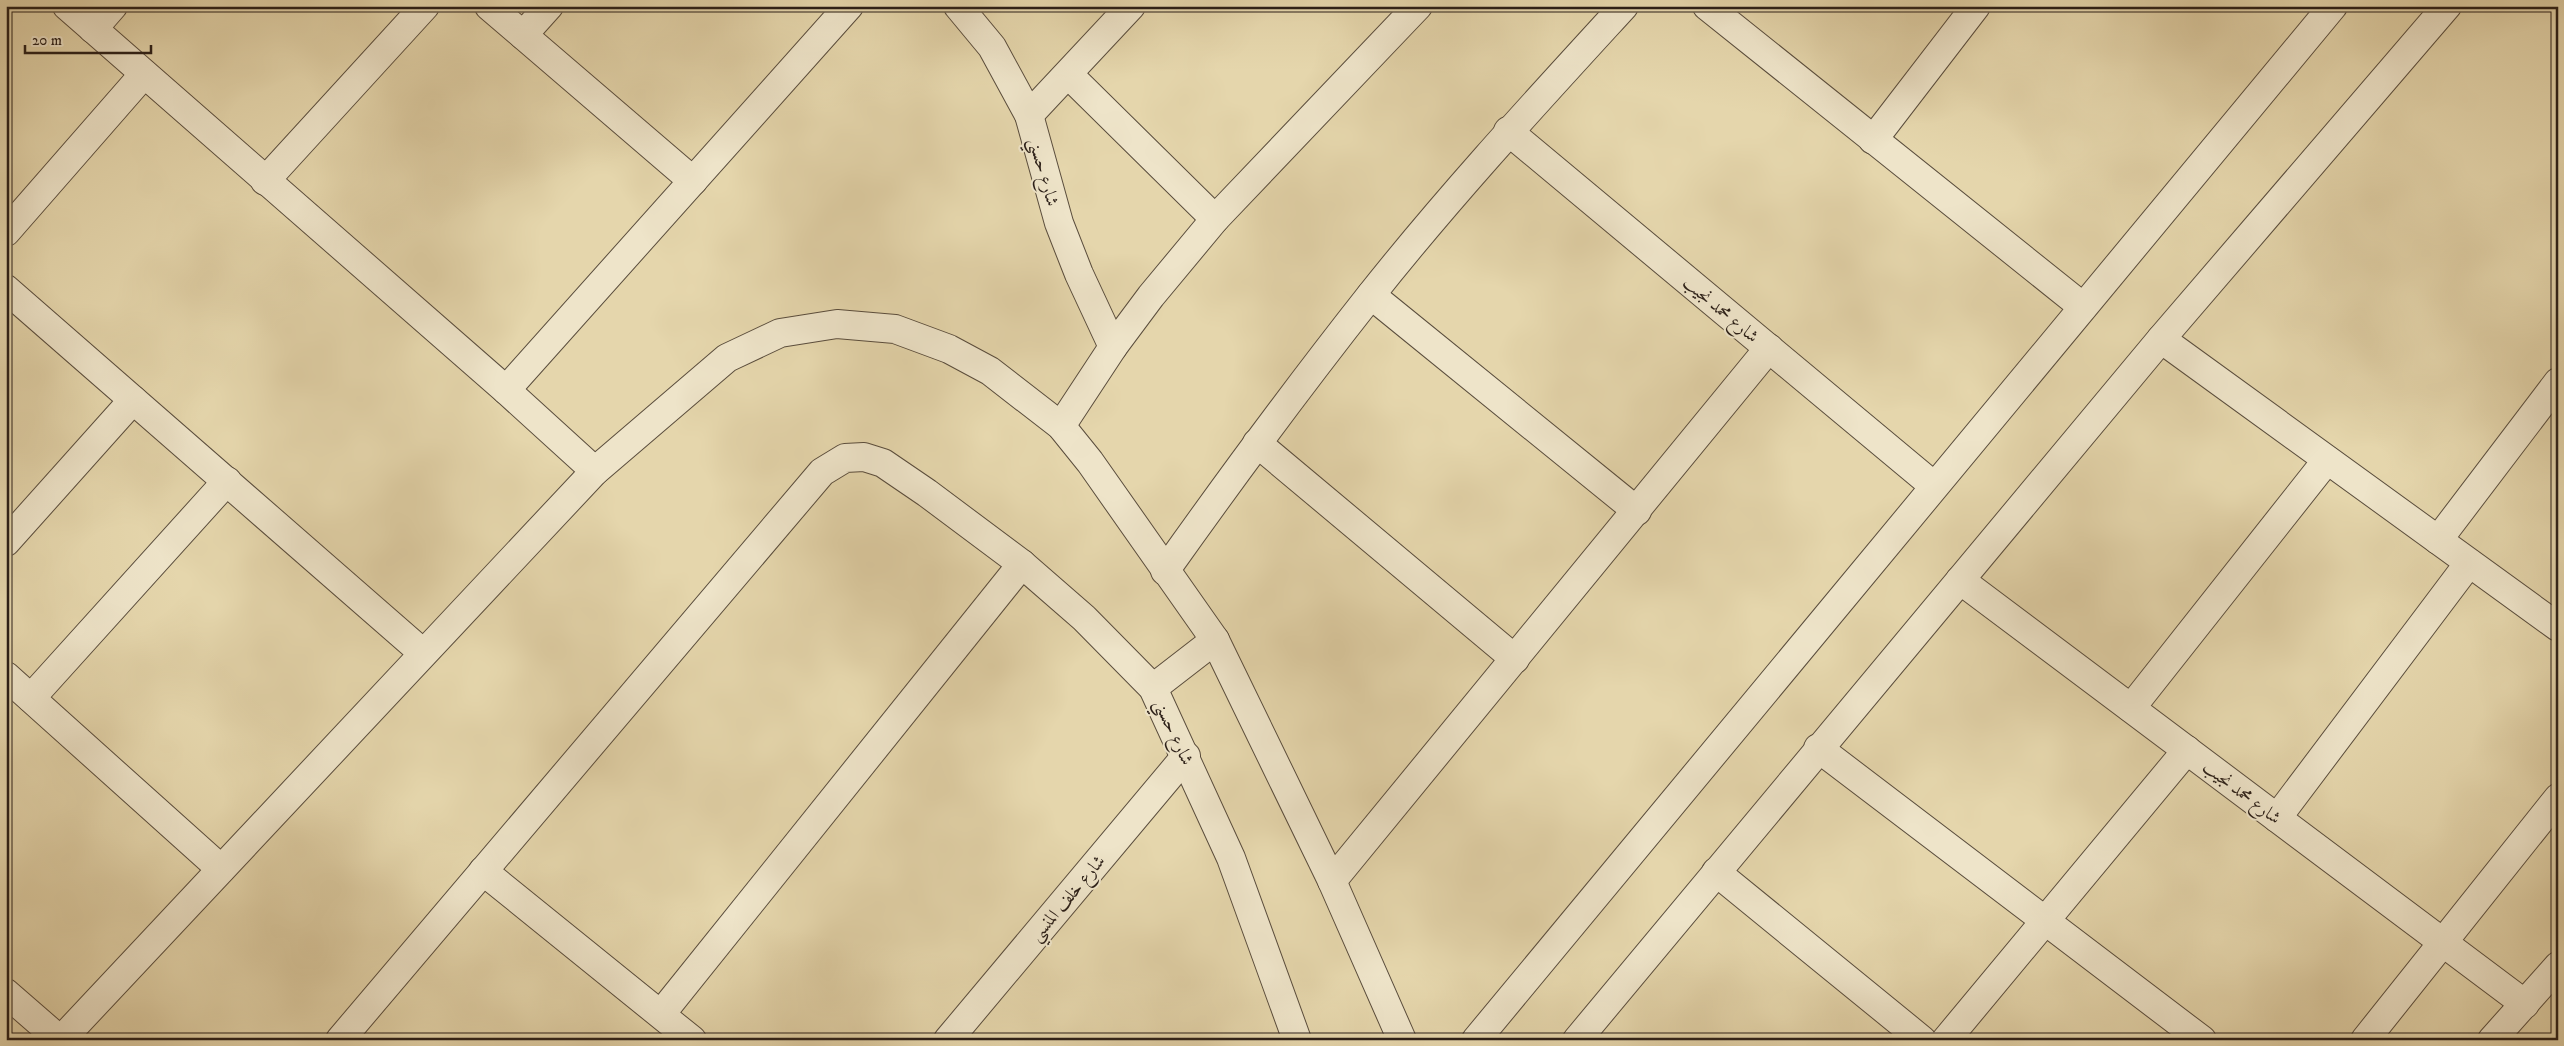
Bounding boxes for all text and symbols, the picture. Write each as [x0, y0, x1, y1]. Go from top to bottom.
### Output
scale bar [25, 22, 151, 54]
text: 20 m [32, 31, 62, 50]
street label: شارع حسني [1018, 135, 1063, 210]
street label: شارع محمد نجيب [1676, 272, 1763, 350]
street label: شارع حسني [1144, 696, 1198, 771]
street label: شارع محمد نجيب [2196, 756, 2285, 832]
street label: شارع خلف المنسي [1025, 851, 1114, 950]

